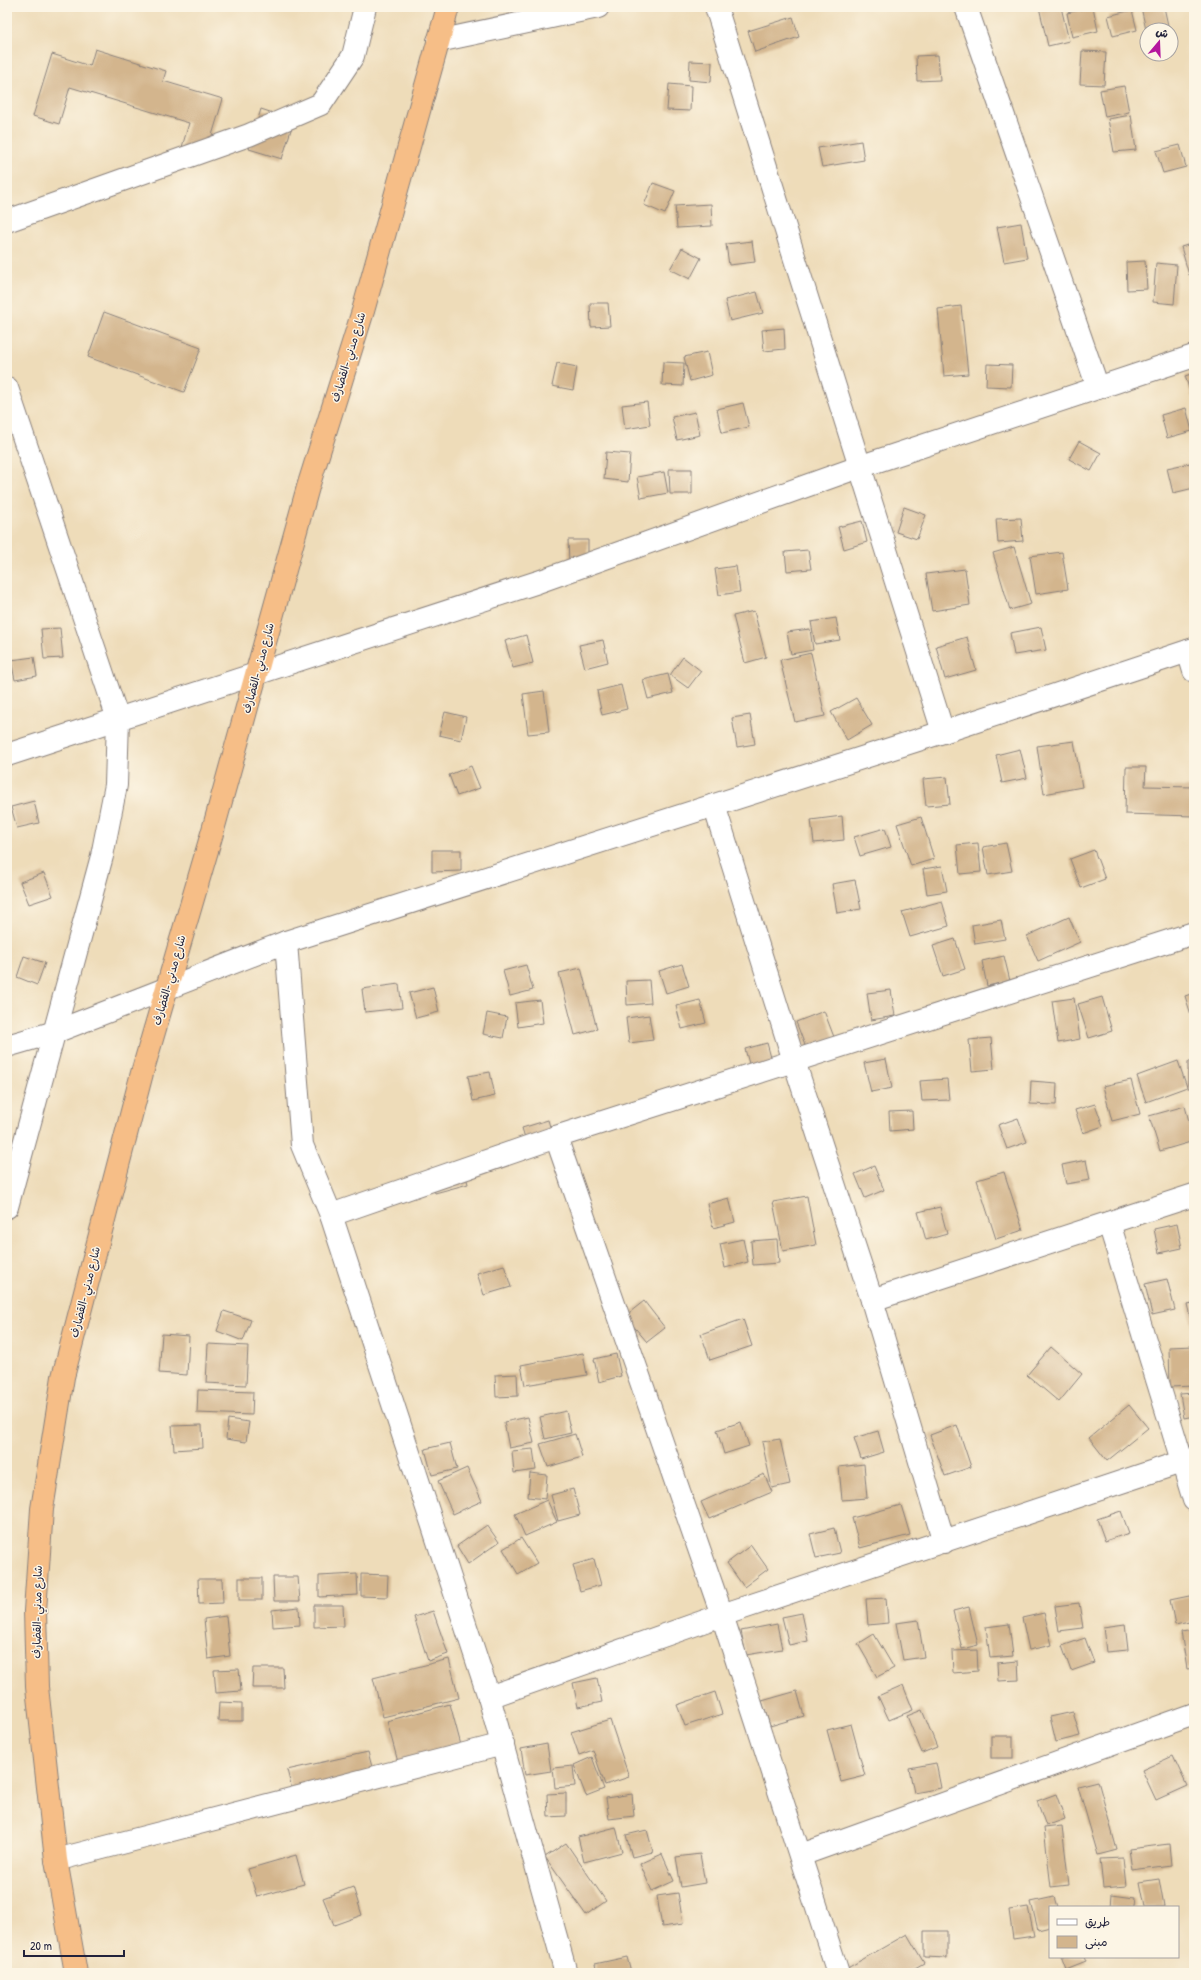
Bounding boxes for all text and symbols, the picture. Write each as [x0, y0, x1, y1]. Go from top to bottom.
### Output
north arrow [1139, 22, 1179, 62]
text: ش [1154, 24, 1170, 41]
street label: شارع مدني -القضارف [328, 310, 372, 405]
street label: شارع مدني -القضارف [239, 621, 281, 716]
street label: شارع مدني -القضارف [149, 933, 192, 1028]
street label: شارع مدني -القضارف [67, 1245, 107, 1340]
street label: شارع مدني -القضارف [29, 1565, 49, 1659]
legend [1049, 1906, 1179, 1958]
text: طريق [1085, 1913, 1110, 1930]
scale bar [24, 1932, 124, 1958]
text: مبنى [1085, 1933, 1108, 1950]
text: 20 m [30, 1937, 52, 1954]

